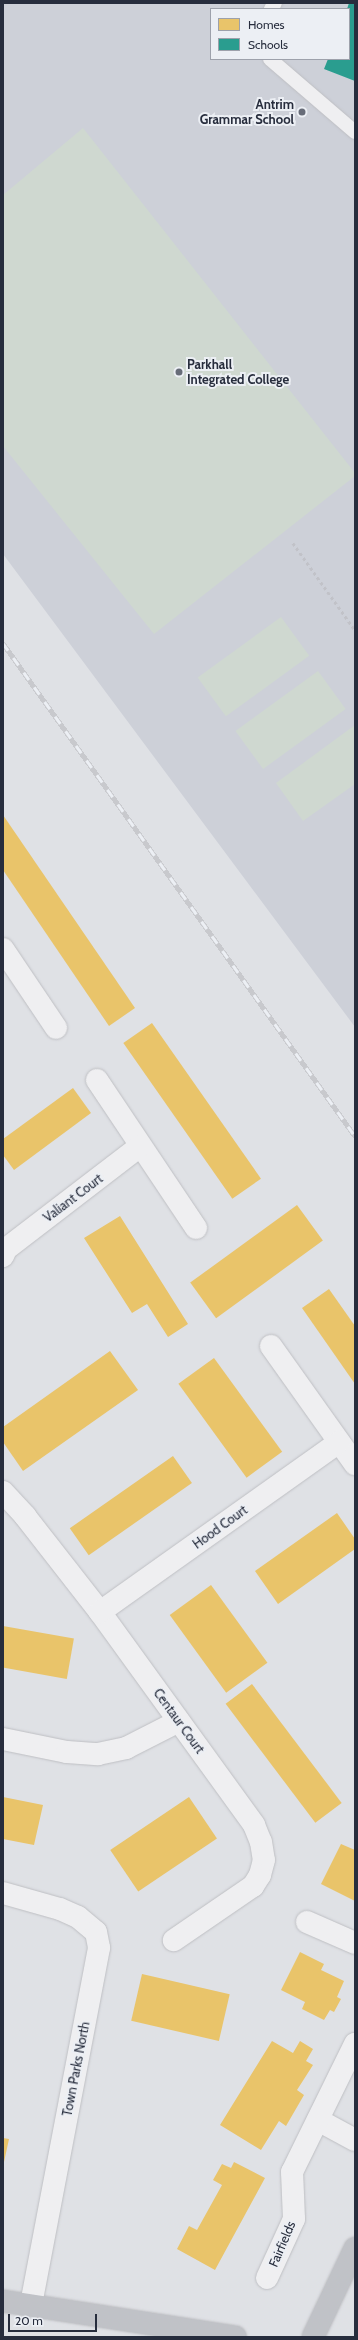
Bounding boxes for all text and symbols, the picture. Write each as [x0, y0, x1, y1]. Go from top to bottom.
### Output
legend [210, 8, 350, 60]
text: Homes [248, 17, 285, 32]
text: Schools [248, 37, 288, 52]
place label: Antrim Grammar School [200, 97, 294, 128]
marker: Antrim Grammar School [297, 107, 307, 117]
place label: Parkhall Integrated College [187, 357, 289, 388]
marker: Parkhall Integrated College [174, 367, 184, 377]
street label: Valiant Court [40, 1171, 106, 1225]
street label: Hood Court [190, 1502, 250, 1552]
street label: Centaur Court [150, 1686, 208, 1756]
street label: Town Parks North [59, 2020, 93, 2118]
street label: Fairfields [265, 2219, 299, 2269]
scale bar [10, 2306, 99, 2332]
text: 20 m [15, 2313, 43, 2328]

